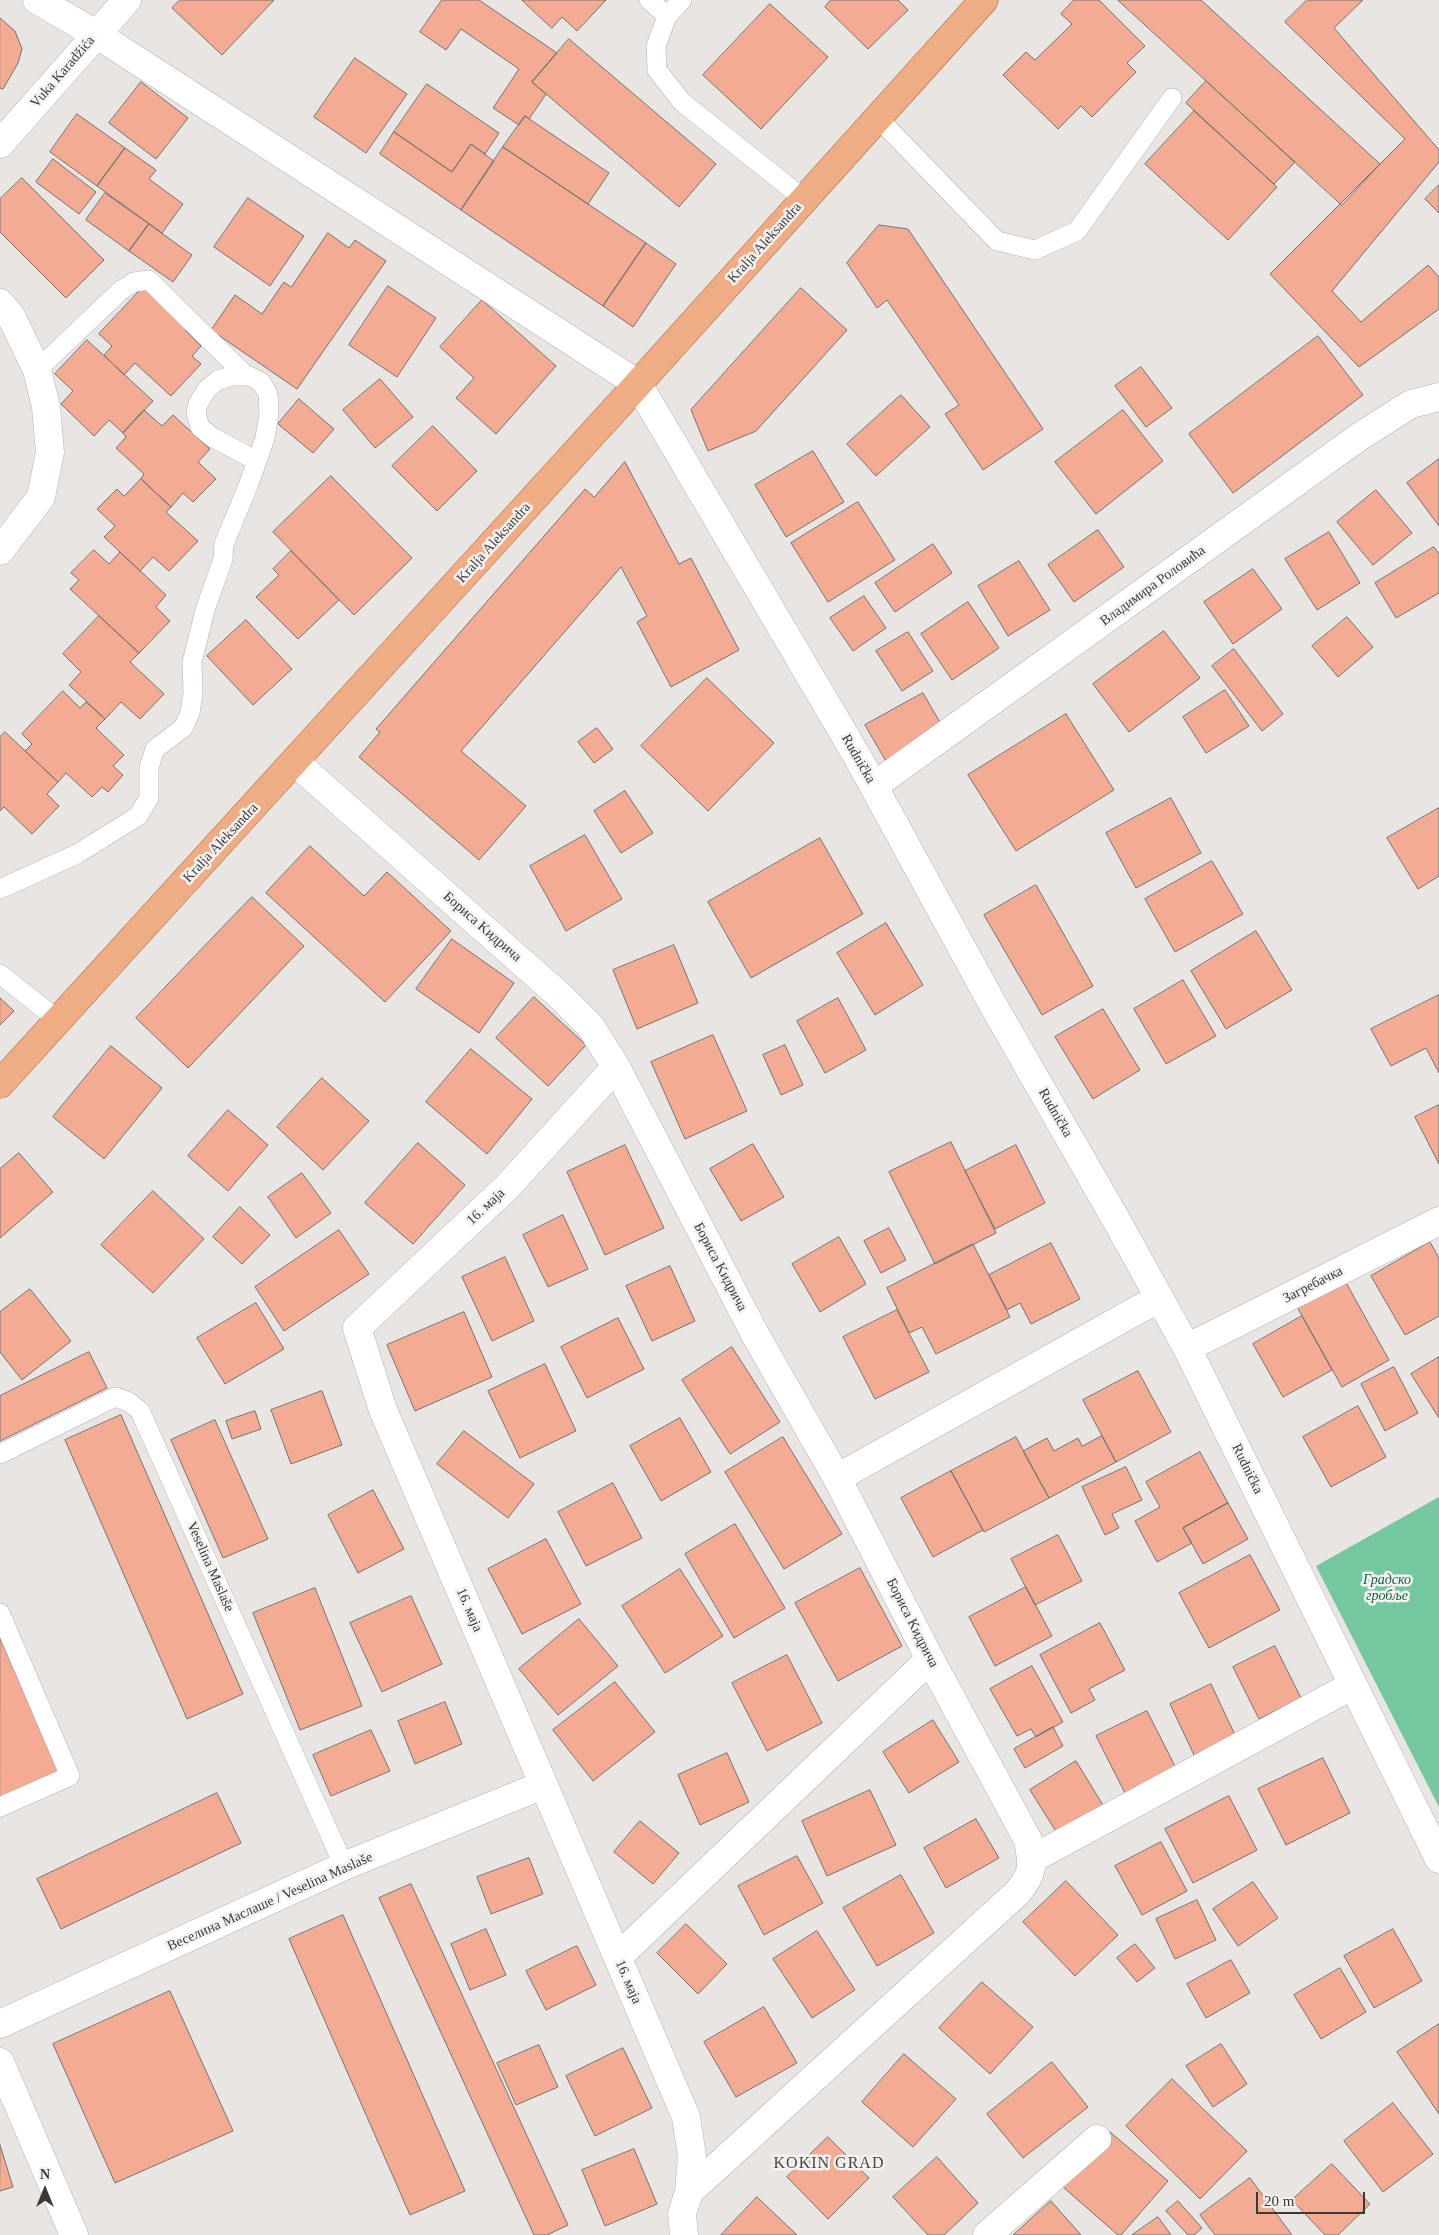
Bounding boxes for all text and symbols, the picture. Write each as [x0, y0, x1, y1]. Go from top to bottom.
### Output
street label: Vuka Karadžića [27, 33, 99, 111]
street label: Kralja Aleksandra [725, 199, 805, 287]
street label: Kralja Aleksandra [454, 499, 534, 587]
street label: Владимира Роловића [1097, 542, 1209, 630]
street label: Rudnička [837, 732, 879, 786]
street label: Kralja Aleksandra [180, 800, 262, 886]
street label: Бориса Kидрича [439, 888, 525, 966]
street label: Rudnička [1034, 1086, 1076, 1140]
street label: 16. маја [463, 1185, 509, 1229]
street label: Бориса Kидрича [690, 1220, 750, 1314]
street label: Загребачка [1280, 1263, 1346, 1307]
street label: Rudnička [1228, 1441, 1266, 1497]
street label: Veselina Maslaše [183, 1519, 237, 1615]
park label: Градско гробље [1363, 1572, 1411, 1604]
street label: Бориса Kидрича [882, 1575, 942, 1671]
street label: 16. маја [452, 1586, 486, 1634]
street label: Веселина Маслаше / Veselina Maslaše [165, 1849, 375, 1955]
street label: 16. маја [611, 1958, 645, 2006]
district label: KOKIN GRAD [772, 2154, 886, 2174]
north arrow [20, 2165, 70, 2215]
text: N [40, 2167, 50, 2182]
scale bar [1259, 2182, 1368, 2214]
text: 20 m [1264, 2193, 1294, 2209]

